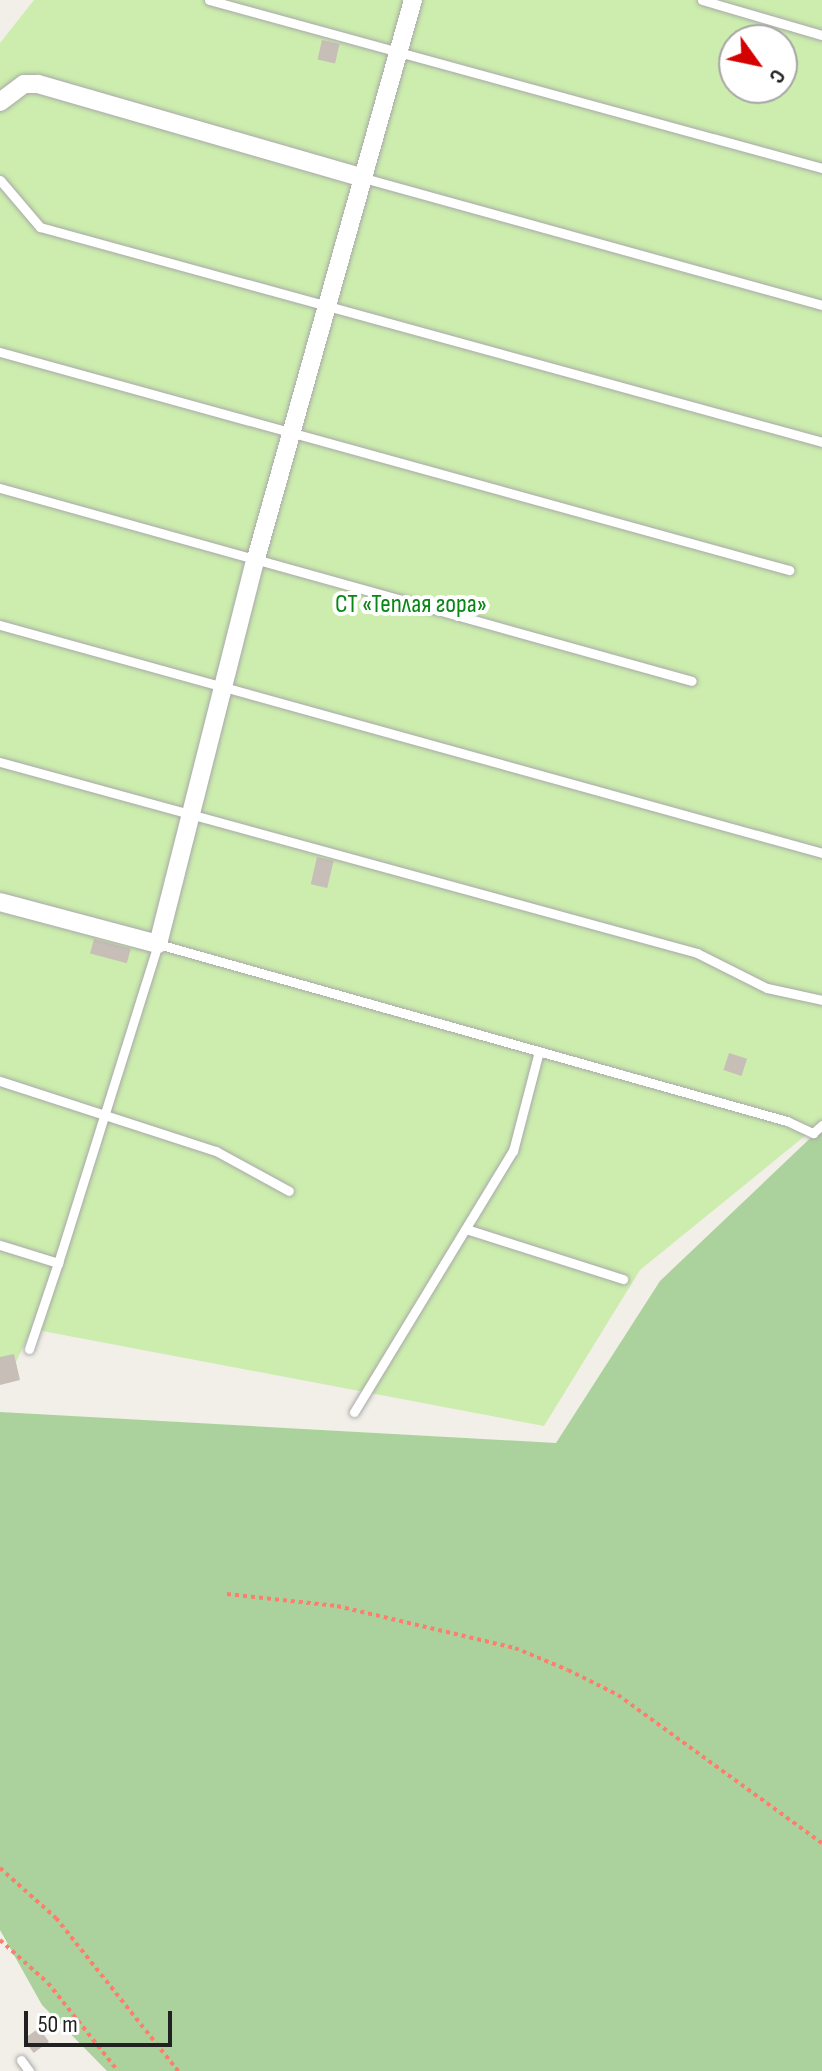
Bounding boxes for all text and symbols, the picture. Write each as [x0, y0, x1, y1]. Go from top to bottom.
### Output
north arrow [718, 24, 798, 104]
text: С [762, 64, 791, 88]
park label: СТ «Теплая гора» [335, 589, 487, 621]
scale bar [28, 1995, 176, 2045]
text: 50 m [38, 2010, 78, 2039]

